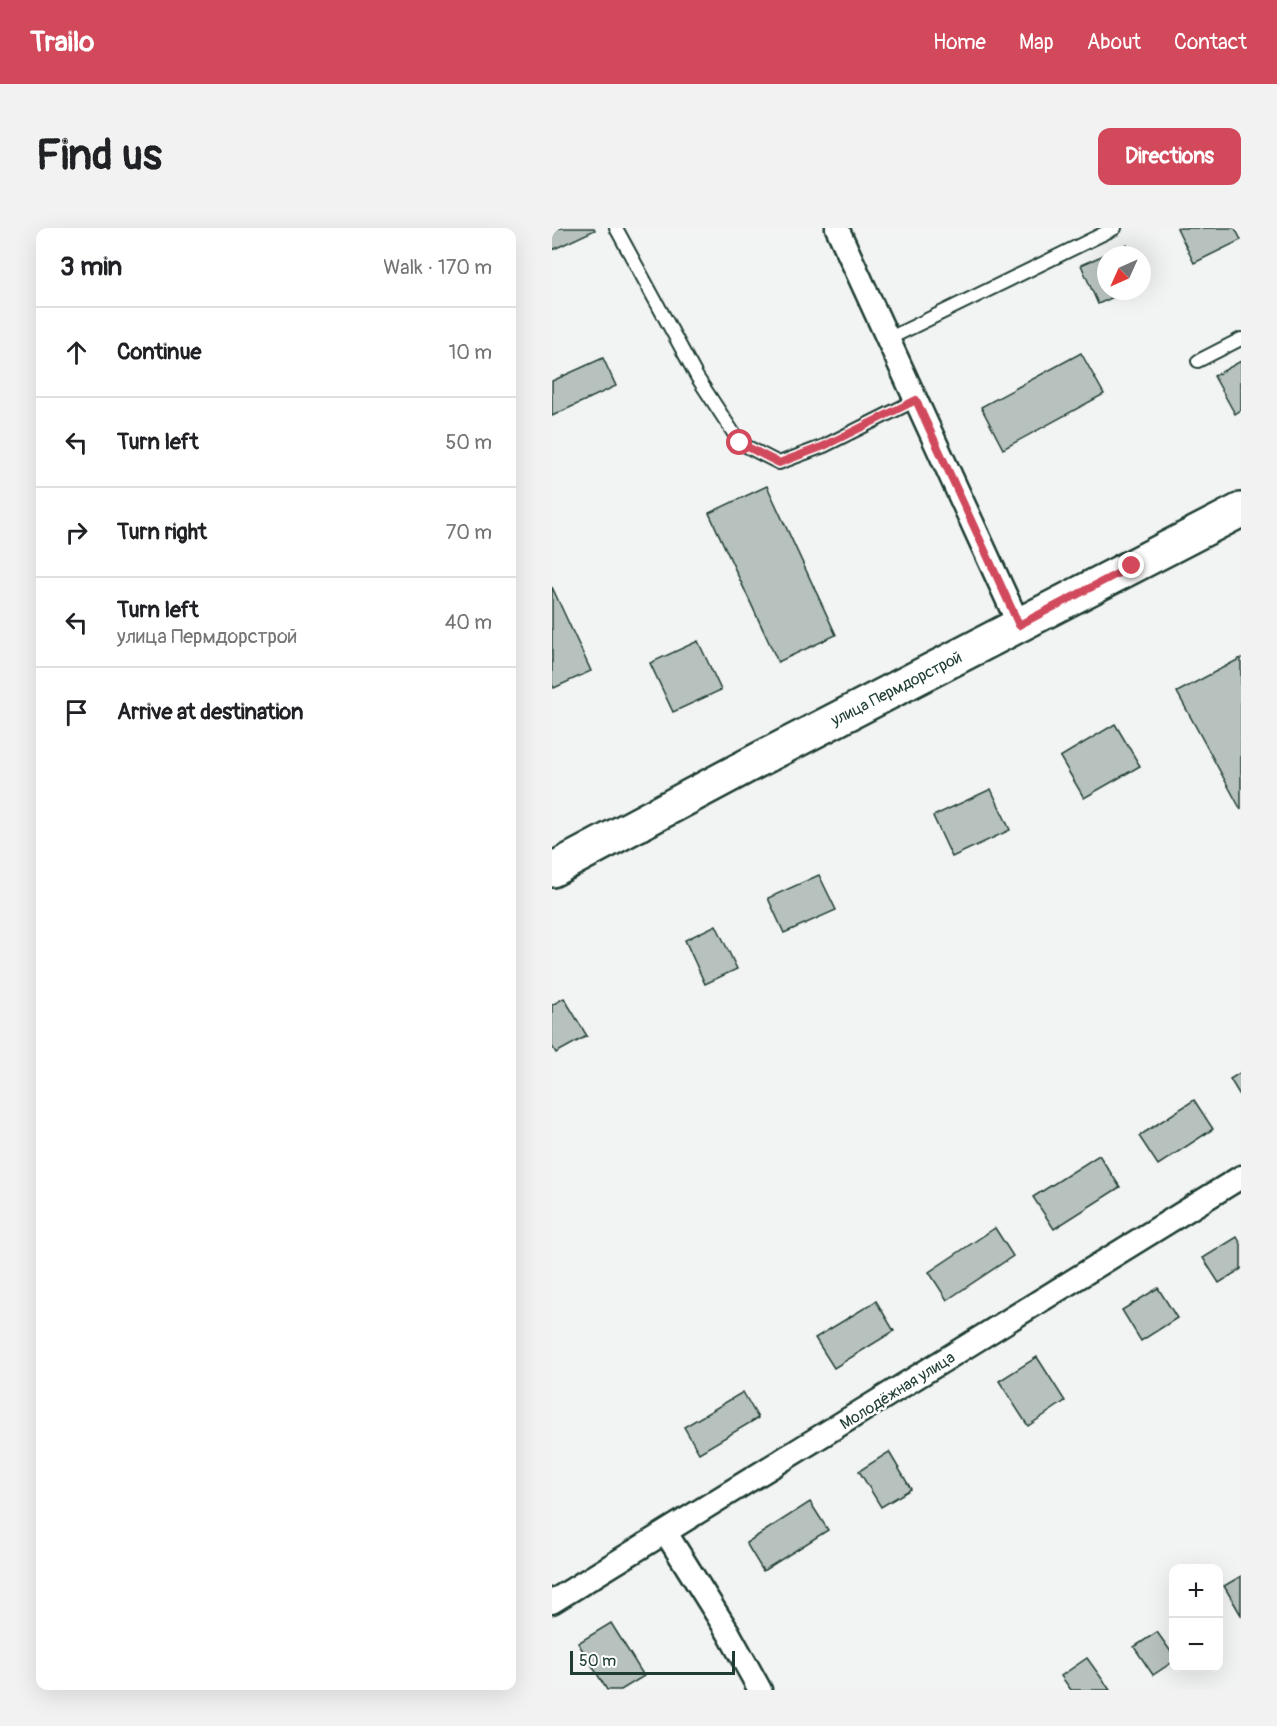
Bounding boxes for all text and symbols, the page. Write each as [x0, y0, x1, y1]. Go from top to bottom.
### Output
text: Trailo [30, 25, 94, 60]
text: Home [933, 29, 986, 56]
text: Map [1019, 29, 1054, 56]
text: About [1087, 29, 1141, 56]
text: Contact [1174, 29, 1247, 56]
button: Directions [1098, 128, 1241, 185]
text: Find us [36, 130, 162, 182]
north arrow [1097, 246, 1151, 300]
text: 3 min [60, 251, 122, 283]
text: Walk · 170 m [383, 255, 492, 280]
icon: ahead [60, 336, 93, 369]
text: Continue [117, 338, 201, 366]
text: 10 m [448, 340, 492, 365]
icon: left [60, 426, 93, 459]
text: Turn left [117, 428, 199, 456]
route start [726, 429, 752, 455]
text: 50 m [445, 430, 492, 455]
icon: right [60, 516, 93, 549]
text: Turn right [117, 518, 207, 546]
text: 70 m [446, 520, 492, 545]
route end [1118, 552, 1144, 578]
text: Turn left [117, 596, 199, 624]
icon: left [60, 606, 93, 639]
text: 40 m [445, 610, 492, 635]
text: улица Пермдорстрой [117, 624, 297, 649]
street label: улица Пермдорстрой [827, 647, 965, 731]
icon: arrive [60, 696, 93, 729]
text: Arrive at destination [117, 698, 303, 726]
street label: Молодёжная улица [836, 1347, 959, 1434]
map controls [1169, 1564, 1223, 1672]
button: + [1169, 1564, 1223, 1618]
button: − [1169, 1618, 1223, 1672]
scale bar [570, 1648, 735, 1676]
text: 50 m [579, 1651, 616, 1671]

